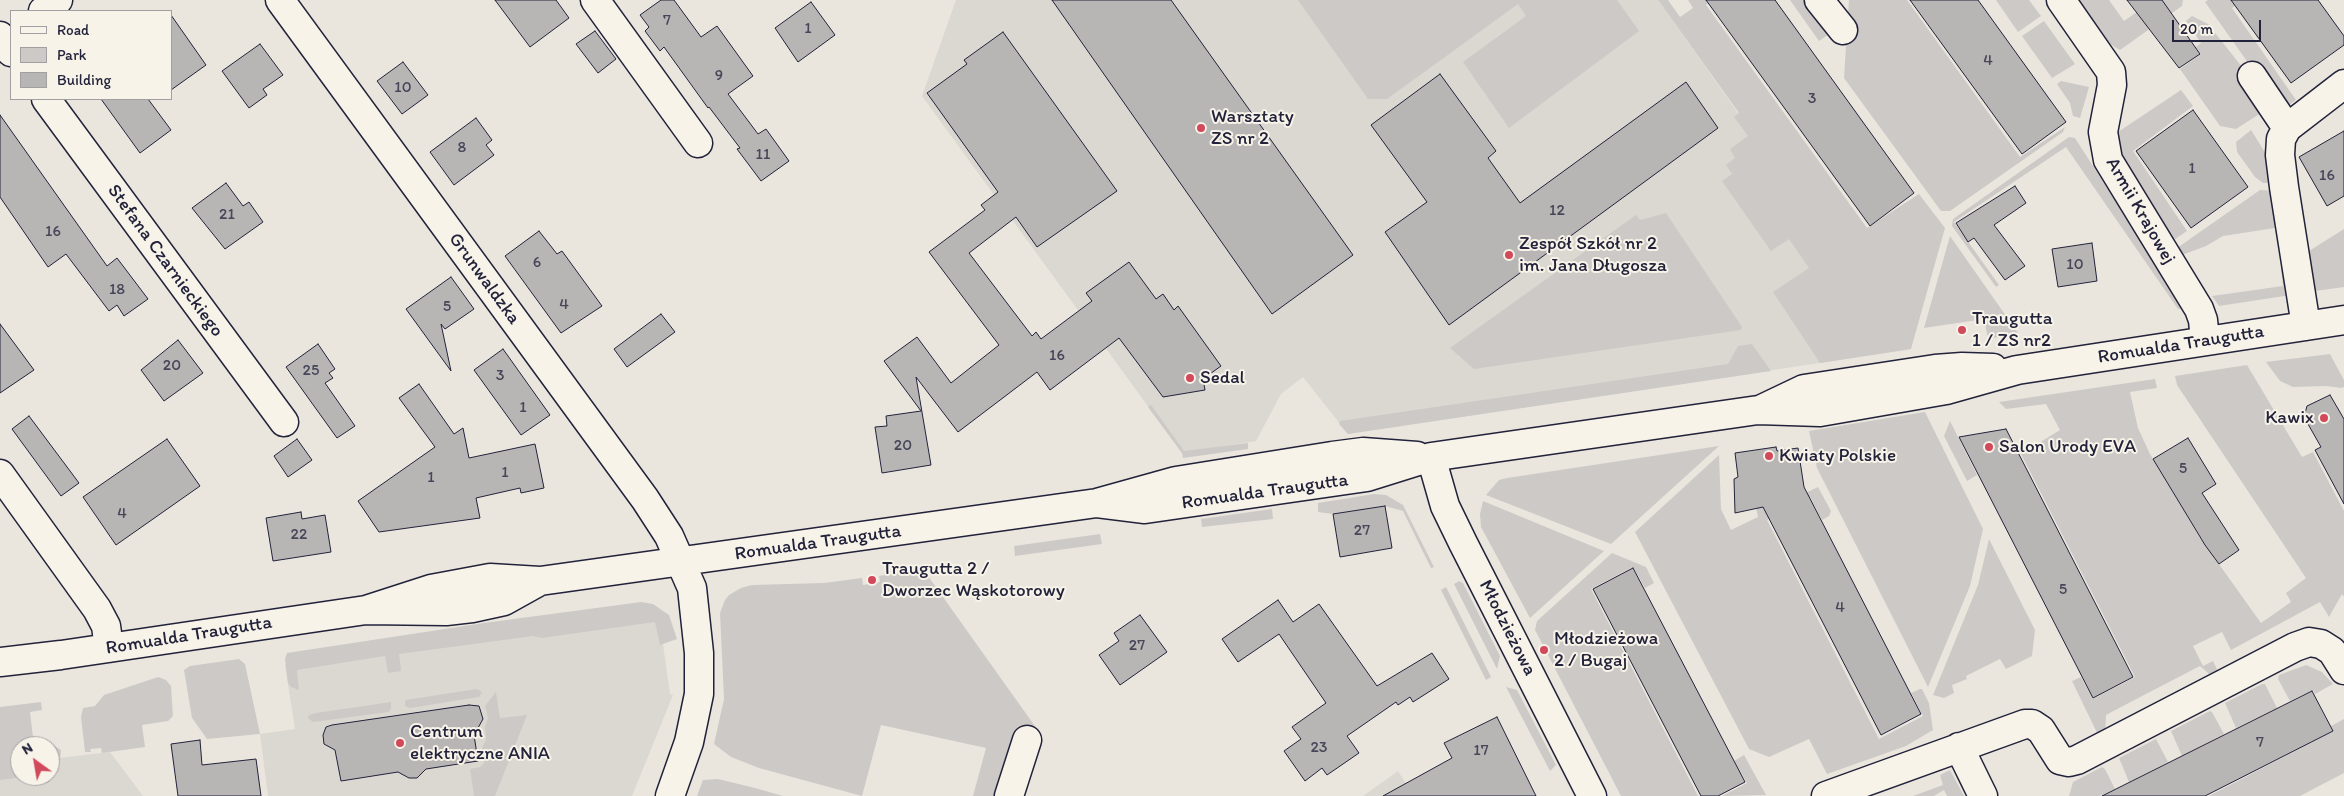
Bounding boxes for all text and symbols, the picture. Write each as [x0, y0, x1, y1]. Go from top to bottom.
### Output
legend [10, 10, 172, 100]
scale bar [2174, 10, 2263, 42]
house number: 7 [663, 11, 671, 31]
house number: 1 [804, 19, 812, 39]
text: 20 m [2180, 20, 2213, 38]
text: Road [57, 21, 89, 39]
text: Park [57, 46, 87, 64]
house number: 4 [1983, 51, 1993, 71]
house number: 9 [715, 66, 723, 86]
text: Building [57, 71, 111, 89]
house number: 10 [394, 78, 412, 98]
house number: 3 [1808, 89, 1816, 109]
place label: Warsztaty ZS nr 2 [1211, 106, 1294, 150]
marker: Warsztaty ZS nr 2 [1195, 122, 1207, 134]
house number: 8 [458, 138, 466, 158]
house number: 11 [756, 145, 770, 165]
street label: Armii Krajowej [2100, 154, 2180, 268]
house number: 1 [2188, 159, 2196, 179]
house number: 16 [2319, 166, 2335, 186]
street label: Stefana Czarnieckiego [102, 180, 228, 342]
house number: 12 [1549, 201, 1565, 221]
house number: 21 [219, 205, 235, 225]
house number: 16 [45, 222, 61, 242]
street label: Grunwaldzka [443, 229, 525, 329]
place label: Zespół Szkół nr 2 im. Jana Długosza [1519, 233, 1667, 277]
marker: Zespół Szkół nr 2 im. Jana Długosza [1503, 249, 1515, 261]
house number: 6 [533, 253, 541, 273]
house number: 10 [2066, 255, 2084, 275]
house number: 18 [109, 280, 125, 300]
house number: 4 [559, 295, 569, 315]
house number: 5 [443, 297, 451, 317]
place label: Traugutta 1 / ZS nr2 [1972, 308, 2053, 352]
street label: Romualda Traugutta [2096, 321, 2266, 369]
marker: Traugutta 1 / ZS nr2 [1956, 324, 1968, 336]
house number: 16 [1049, 346, 1065, 366]
house number: 20 [163, 356, 181, 376]
house number: 25 [303, 361, 319, 381]
house number: 3 [496, 366, 504, 386]
place label: Sedal [1200, 367, 1245, 389]
marker: Sedal [1184, 372, 1196, 384]
house number: 1 [519, 398, 527, 418]
place label: Kawix [2265, 407, 2314, 429]
marker: Kawix [2318, 412, 2330, 424]
house number: 20 [894, 436, 912, 456]
place label: Salon Urody EVA [1999, 436, 2136, 458]
marker: Salon Urody EVA [1983, 441, 1995, 453]
place label: Kwiaty Polskie [1779, 445, 1896, 467]
marker: Kwiaty Polskie [1763, 450, 1775, 462]
house number: 5 [2179, 459, 2187, 479]
house number: 1 [501, 463, 509, 483]
house number: 1 [427, 468, 435, 488]
street label: Romualda Traugutta [1180, 469, 1350, 515]
house number: 4 [117, 504, 127, 524]
street label: Romualda Traugutta [733, 520, 903, 566]
house number: 27 [1354, 521, 1370, 541]
house number: 22 [291, 525, 307, 545]
place label: Traugutta 2 / Dworzec Wąskotorowy [882, 558, 1065, 602]
marker: Traugutta 2 / Dworzec Wąskotorowy [866, 574, 878, 586]
street label: Młodzieżowa [1473, 576, 1541, 680]
house number: 5 [2059, 580, 2067, 600]
house number: 4 [1835, 598, 1845, 618]
street label: Romualda Traugutta [104, 612, 274, 660]
place label: Młodzieżowa 2 / Bugaj [1554, 628, 1658, 672]
house number: 27 [1129, 636, 1145, 656]
marker: Młodzieżowa 2 / Bugaj [1538, 644, 1550, 656]
place label: Centrum elektryczne ANIA [410, 721, 550, 765]
house number: 7 [2256, 733, 2264, 753]
north arrow [10, 736, 60, 786]
marker: Centrum elektryczne ANIA [394, 737, 406, 749]
house number: 23 [1310, 738, 1328, 758]
text: N [19, 739, 36, 758]
house number: 17 [1473, 741, 1489, 761]

